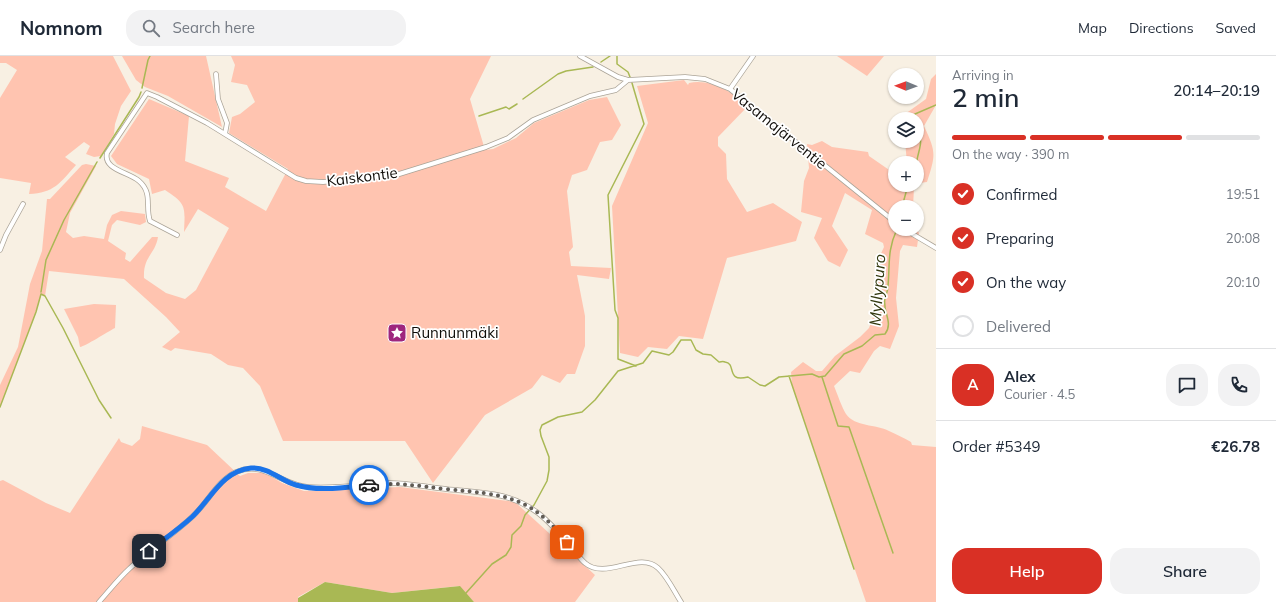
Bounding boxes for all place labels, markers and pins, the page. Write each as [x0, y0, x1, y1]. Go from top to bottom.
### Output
place icon: Runnunmäki [386, 322, 408, 344]
place label: Runnunmäki [411, 323, 499, 342]
pin [550, 525, 584, 559]
pin [132, 534, 166, 568]

